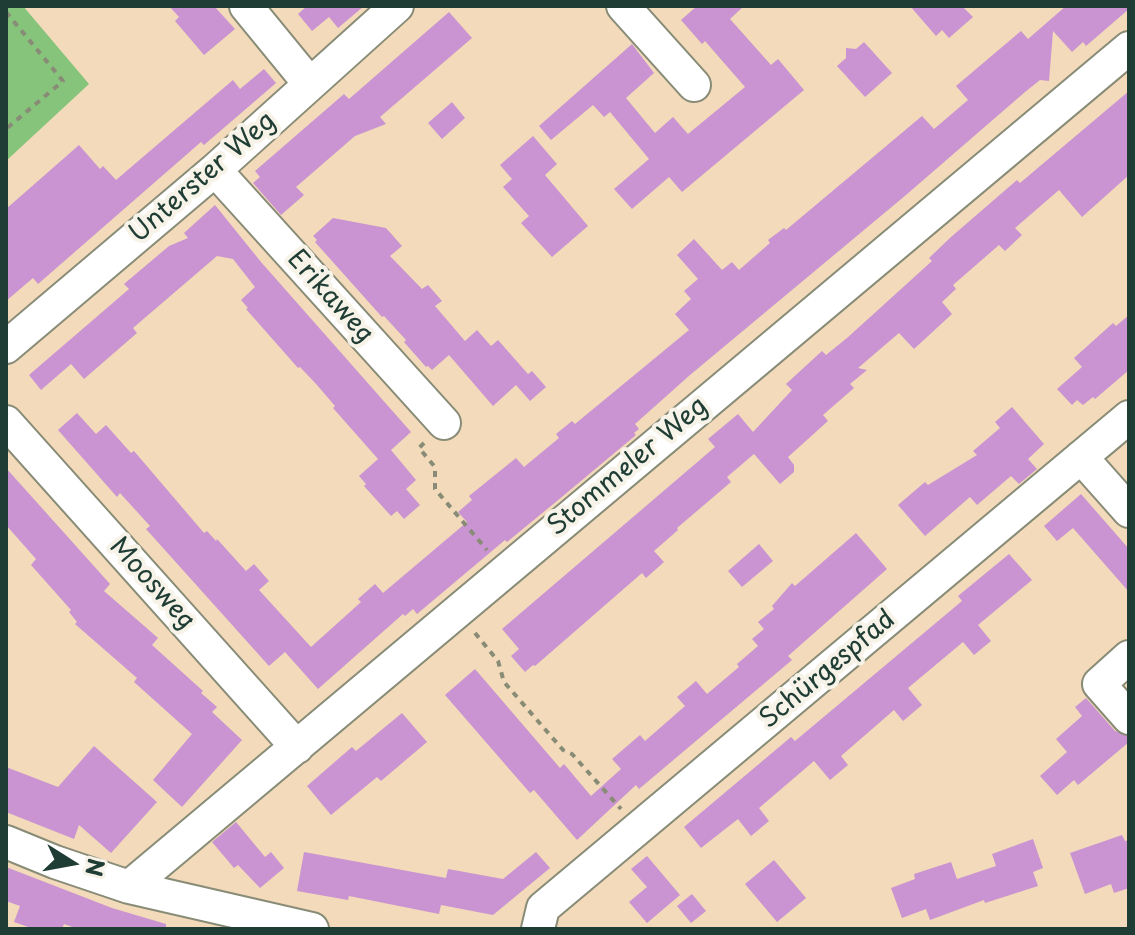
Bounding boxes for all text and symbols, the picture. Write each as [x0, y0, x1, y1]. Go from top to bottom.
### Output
street label: Unterster Weg [124, 106, 282, 250]
street label: Erikaweg [280, 244, 380, 350]
street label: Stommeler Weg [542, 391, 714, 543]
street label: Moosweg [103, 531, 201, 637]
street label: Schürgespfad [754, 604, 902, 736]
north arrow [32, 823, 112, 903]
text: N [78, 856, 114, 879]

